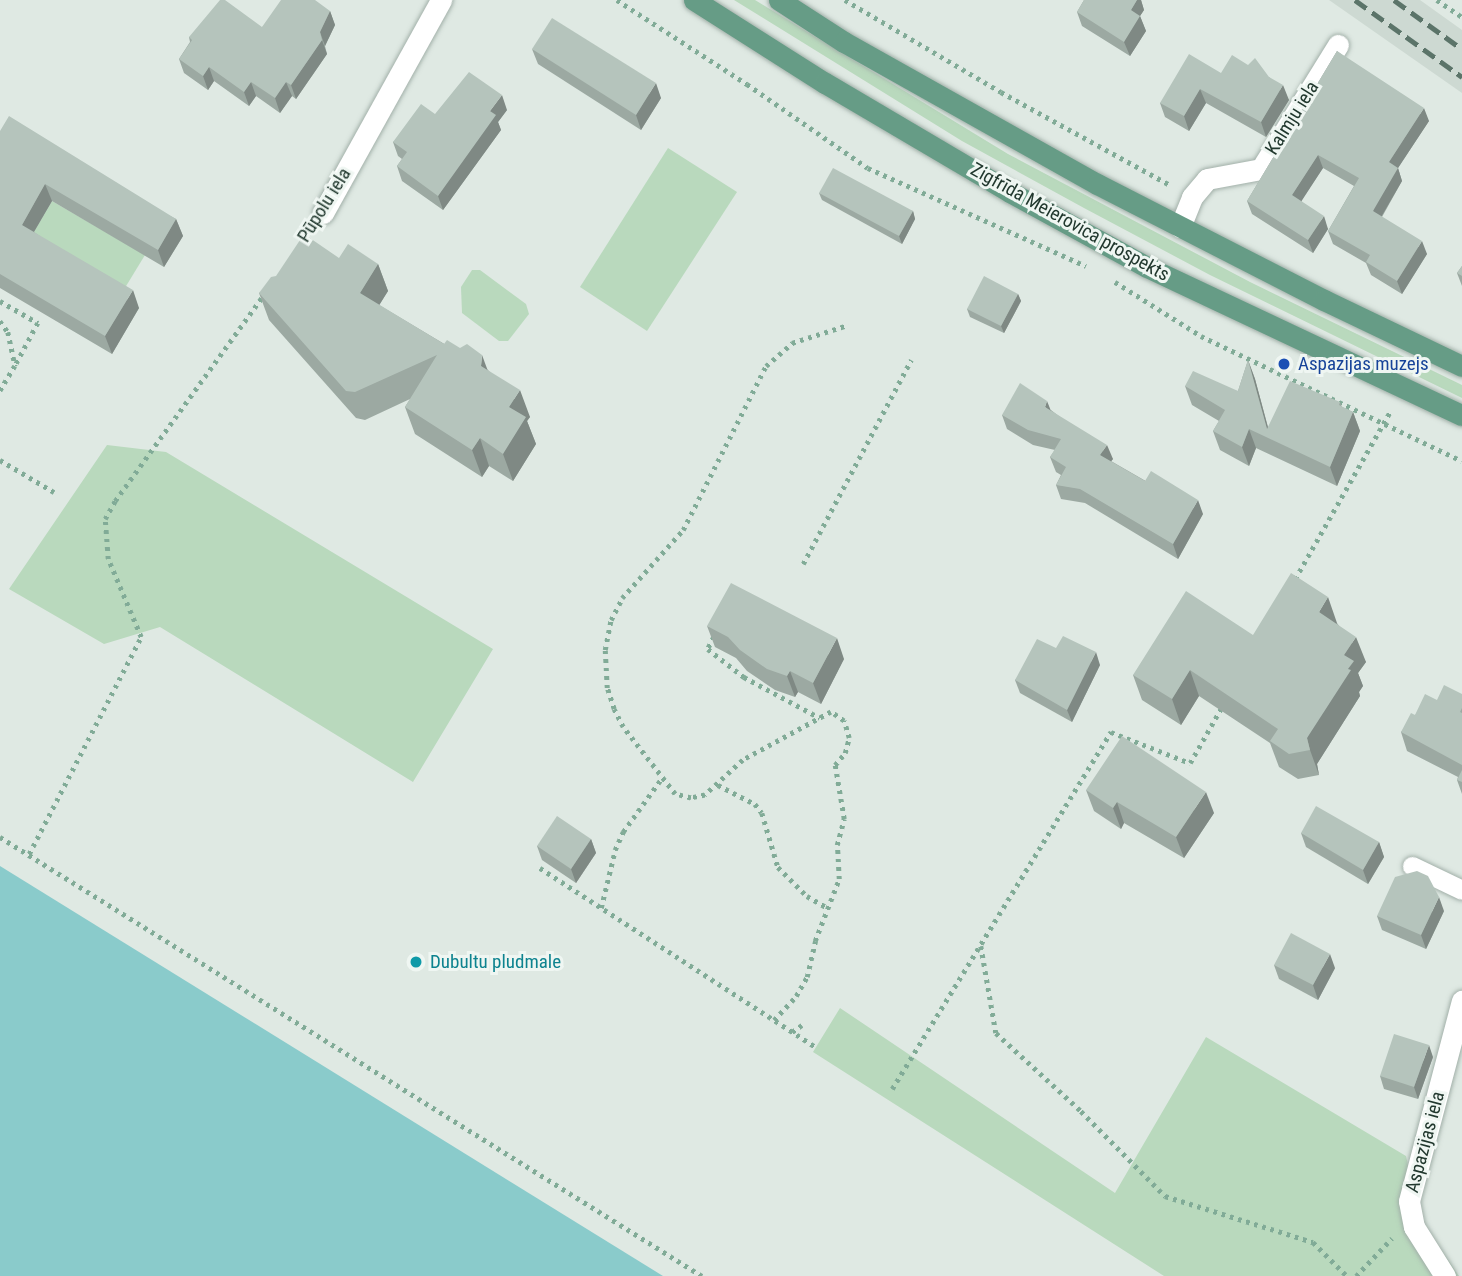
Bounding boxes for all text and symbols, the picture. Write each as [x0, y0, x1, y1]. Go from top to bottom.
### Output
street label: Kalmju iela [1260, 77, 1324, 159]
street label: Zigfrīda Meierovica prospekts [967, 158, 1173, 286]
street label: Pūpolu iela [292, 164, 356, 246]
place label: Aspazijas muzejs [1298, 353, 1429, 375]
marker: Aspazijas muzejs [1276, 356, 1292, 372]
place label: Dubultu pludmale [430, 951, 561, 973]
marker: Dubultu pludmale [408, 954, 424, 970]
street label: Aspazijas iela [1401, 1089, 1449, 1195]

